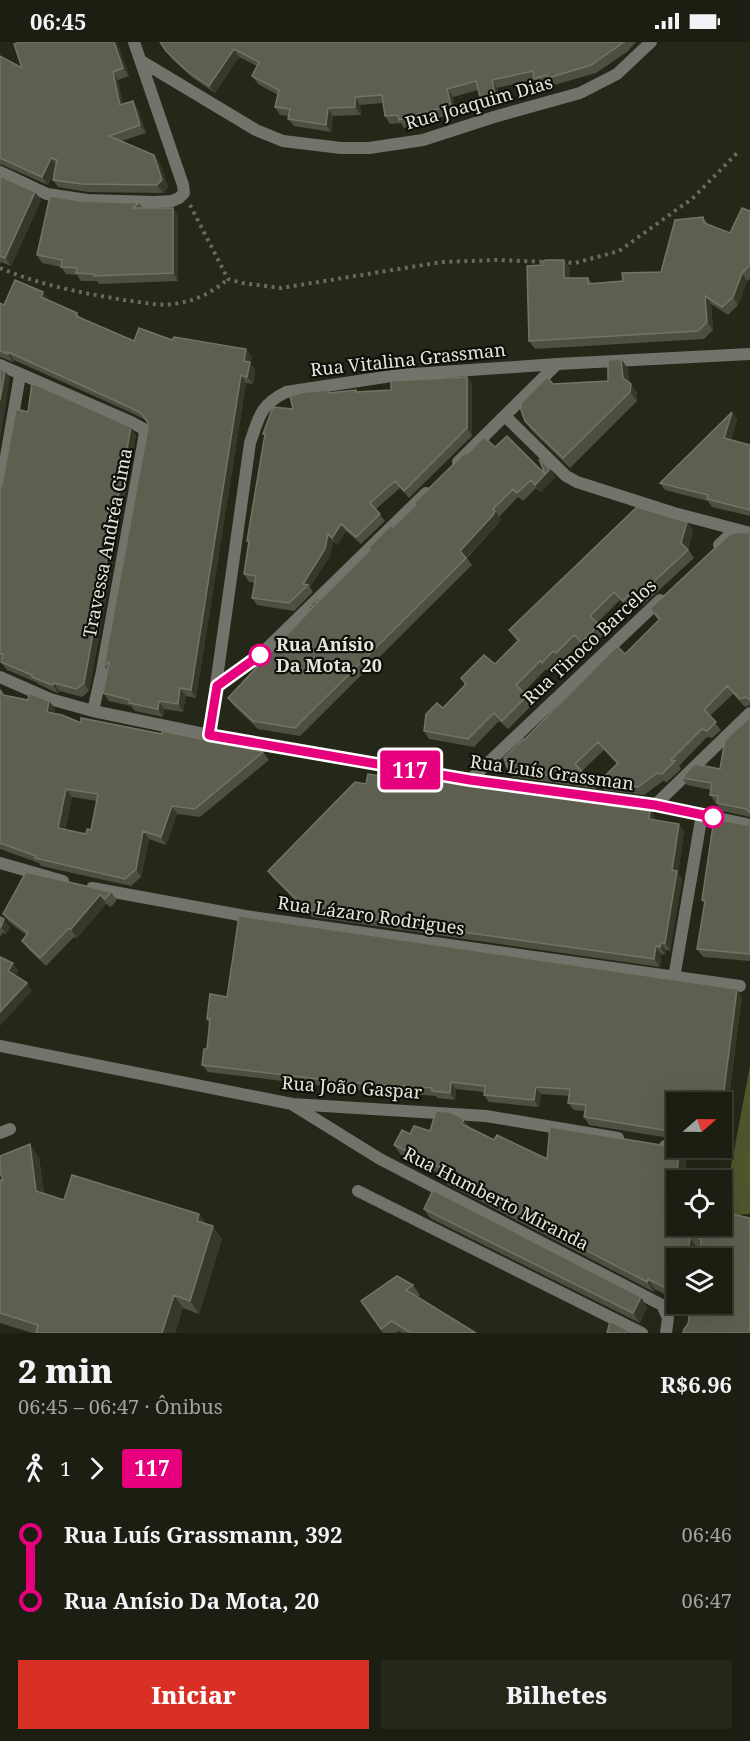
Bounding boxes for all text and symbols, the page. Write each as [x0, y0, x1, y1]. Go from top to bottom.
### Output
text: 06:45 [30, 6, 86, 36]
street label: Rua Joaquim Dias [402, 70, 555, 135]
street label: Rua Vitalina Grassman [309, 337, 507, 381]
street label: Travessa Andréa Cima [77, 446, 137, 640]
street label: Rua Tinoco Barcelos [518, 573, 661, 709]
place label: Rua Anísio Da Mota, 20 [276, 632, 382, 677]
marker: Rua Anísio Da Mota, 20 [249, 644, 271, 666]
street label: Rua Luís Grassman [469, 749, 636, 795]
line badge: 117 [376, 750, 444, 790]
text: 117 [392, 756, 428, 784]
unlabelled marker [702, 806, 724, 828]
street label: Rua Lázaro Rodrigues [276, 890, 466, 940]
street label: Rua João Gaspar [281, 1070, 424, 1104]
north arrow [666, 1092, 732, 1158]
map controls [666, 1092, 732, 1314]
street label: Rua Humberto Miranda [400, 1141, 593, 1255]
button: locate [666, 1170, 732, 1236]
button: layers [666, 1248, 732, 1314]
text: 2 min [18, 1348, 113, 1393]
text: R$6.96 [660, 1369, 732, 1399]
text: 06:45 – 06:47 · Ônibus [18, 1393, 223, 1420]
icon: walk [18, 1452, 51, 1485]
icon: forward [80, 1452, 113, 1485]
text: 117 [134, 1454, 170, 1482]
text: 1 [60, 1455, 71, 1482]
text: Rua Luís Grassmann, 392 [64, 1519, 342, 1549]
text: 06:46 [682, 1521, 732, 1548]
text: Rua Anísio Da Mota, 20 [64, 1585, 319, 1615]
text: 06:47 [682, 1587, 732, 1614]
button: Iniciar [18, 1660, 369, 1729]
button: Bilhetes [381, 1660, 732, 1729]

